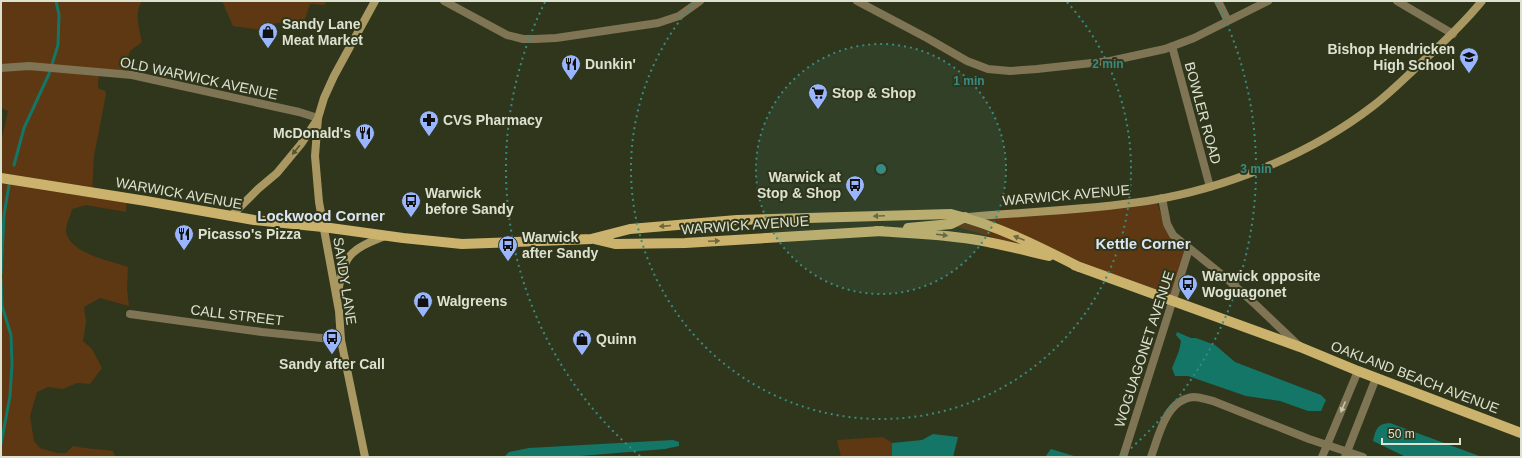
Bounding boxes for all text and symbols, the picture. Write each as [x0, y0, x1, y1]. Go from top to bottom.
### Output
place label: Sandy Lane Meat Market [282, 16, 363, 48]
shop icon: Sandy Lane Meat Market [257, 21, 279, 49]
place label: Bishop Hendricken High School [1327, 41, 1455, 73]
school or university icon: Bishop Hendricken High School [1458, 46, 1480, 74]
street label: OLD WARWICK AVENUE [119, 53, 279, 103]
restaurant icon: Dunkin' [560, 53, 582, 81]
place label: Dunkin' [585, 56, 636, 72]
text: 2 min [1092, 57, 1124, 71]
street label: BOWLER ROAD [1182, 60, 1224, 166]
text: 1 min [953, 74, 985, 88]
supermarket icon: Stop & Shop [807, 82, 829, 110]
place label: Stop & Shop [832, 85, 916, 101]
pharmacy icon: CVS Pharmacy [418, 109, 440, 137]
place label: CVS Pharmacy [443, 112, 543, 128]
restaurant icon: McDonald's [354, 122, 376, 150]
place label: McDonald's [273, 125, 351, 141]
one-way arrow [292, 145, 301, 156]
centre of rings [874, 162, 888, 176]
text: 3 min [1240, 162, 1272, 176]
place label: Warwick at Stop & Shop [757, 169, 841, 201]
street label: WARWICK AVENUE [115, 174, 243, 212]
bus stop icon: Warwick at Stop & Shop [844, 174, 866, 202]
street label: WARWICK AVENUE [1001, 181, 1131, 209]
place label: Warwick before Sandy [425, 185, 514, 217]
bus stop icon: Warwick before Sandy [400, 190, 422, 218]
district label: Lockwood Corner [257, 207, 385, 224]
street label: WARWICK AVENUE [681, 213, 809, 237]
one-way arrow [873, 213, 885, 220]
one-way arrow [659, 222, 672, 229]
restaurant icon: Picasso's Pizza [173, 223, 195, 251]
place label: Picasso's Pizza [198, 226, 301, 242]
place label: Warwick after Sandy [522, 229, 598, 261]
one-way arrow [936, 232, 949, 239]
bus stop icon: Warwick after Sandy [497, 234, 519, 262]
one-way arrow [1012, 234, 1024, 240]
district label: Kettle Corner [1095, 235, 1191, 252]
street label: SANDY LANE [330, 236, 360, 326]
one-way arrow [708, 238, 720, 245]
place label: Warwick opposite Woguagonet [1202, 268, 1321, 300]
street label: WOGUAGONET AVENUE [1111, 269, 1177, 429]
bus stop icon: Warwick opposite Woguagonet [1177, 273, 1199, 301]
shop icon: Walgreens [412, 290, 434, 318]
place label: Walgreens [437, 293, 507, 309]
street label: CALL STREET [190, 301, 285, 329]
bus stop icon: Sandy after Call [321, 327, 343, 355]
shop icon: Quinn [571, 328, 593, 356]
place label: Quinn [596, 331, 636, 347]
street label: OAKLAND BEACH AVENUE [1329, 338, 1501, 416]
place label: Sandy after Call [279, 356, 385, 372]
one-way arrow [1339, 402, 1345, 414]
scale bar [1382, 420, 1460, 446]
text: 50 m [1388, 427, 1415, 441]

